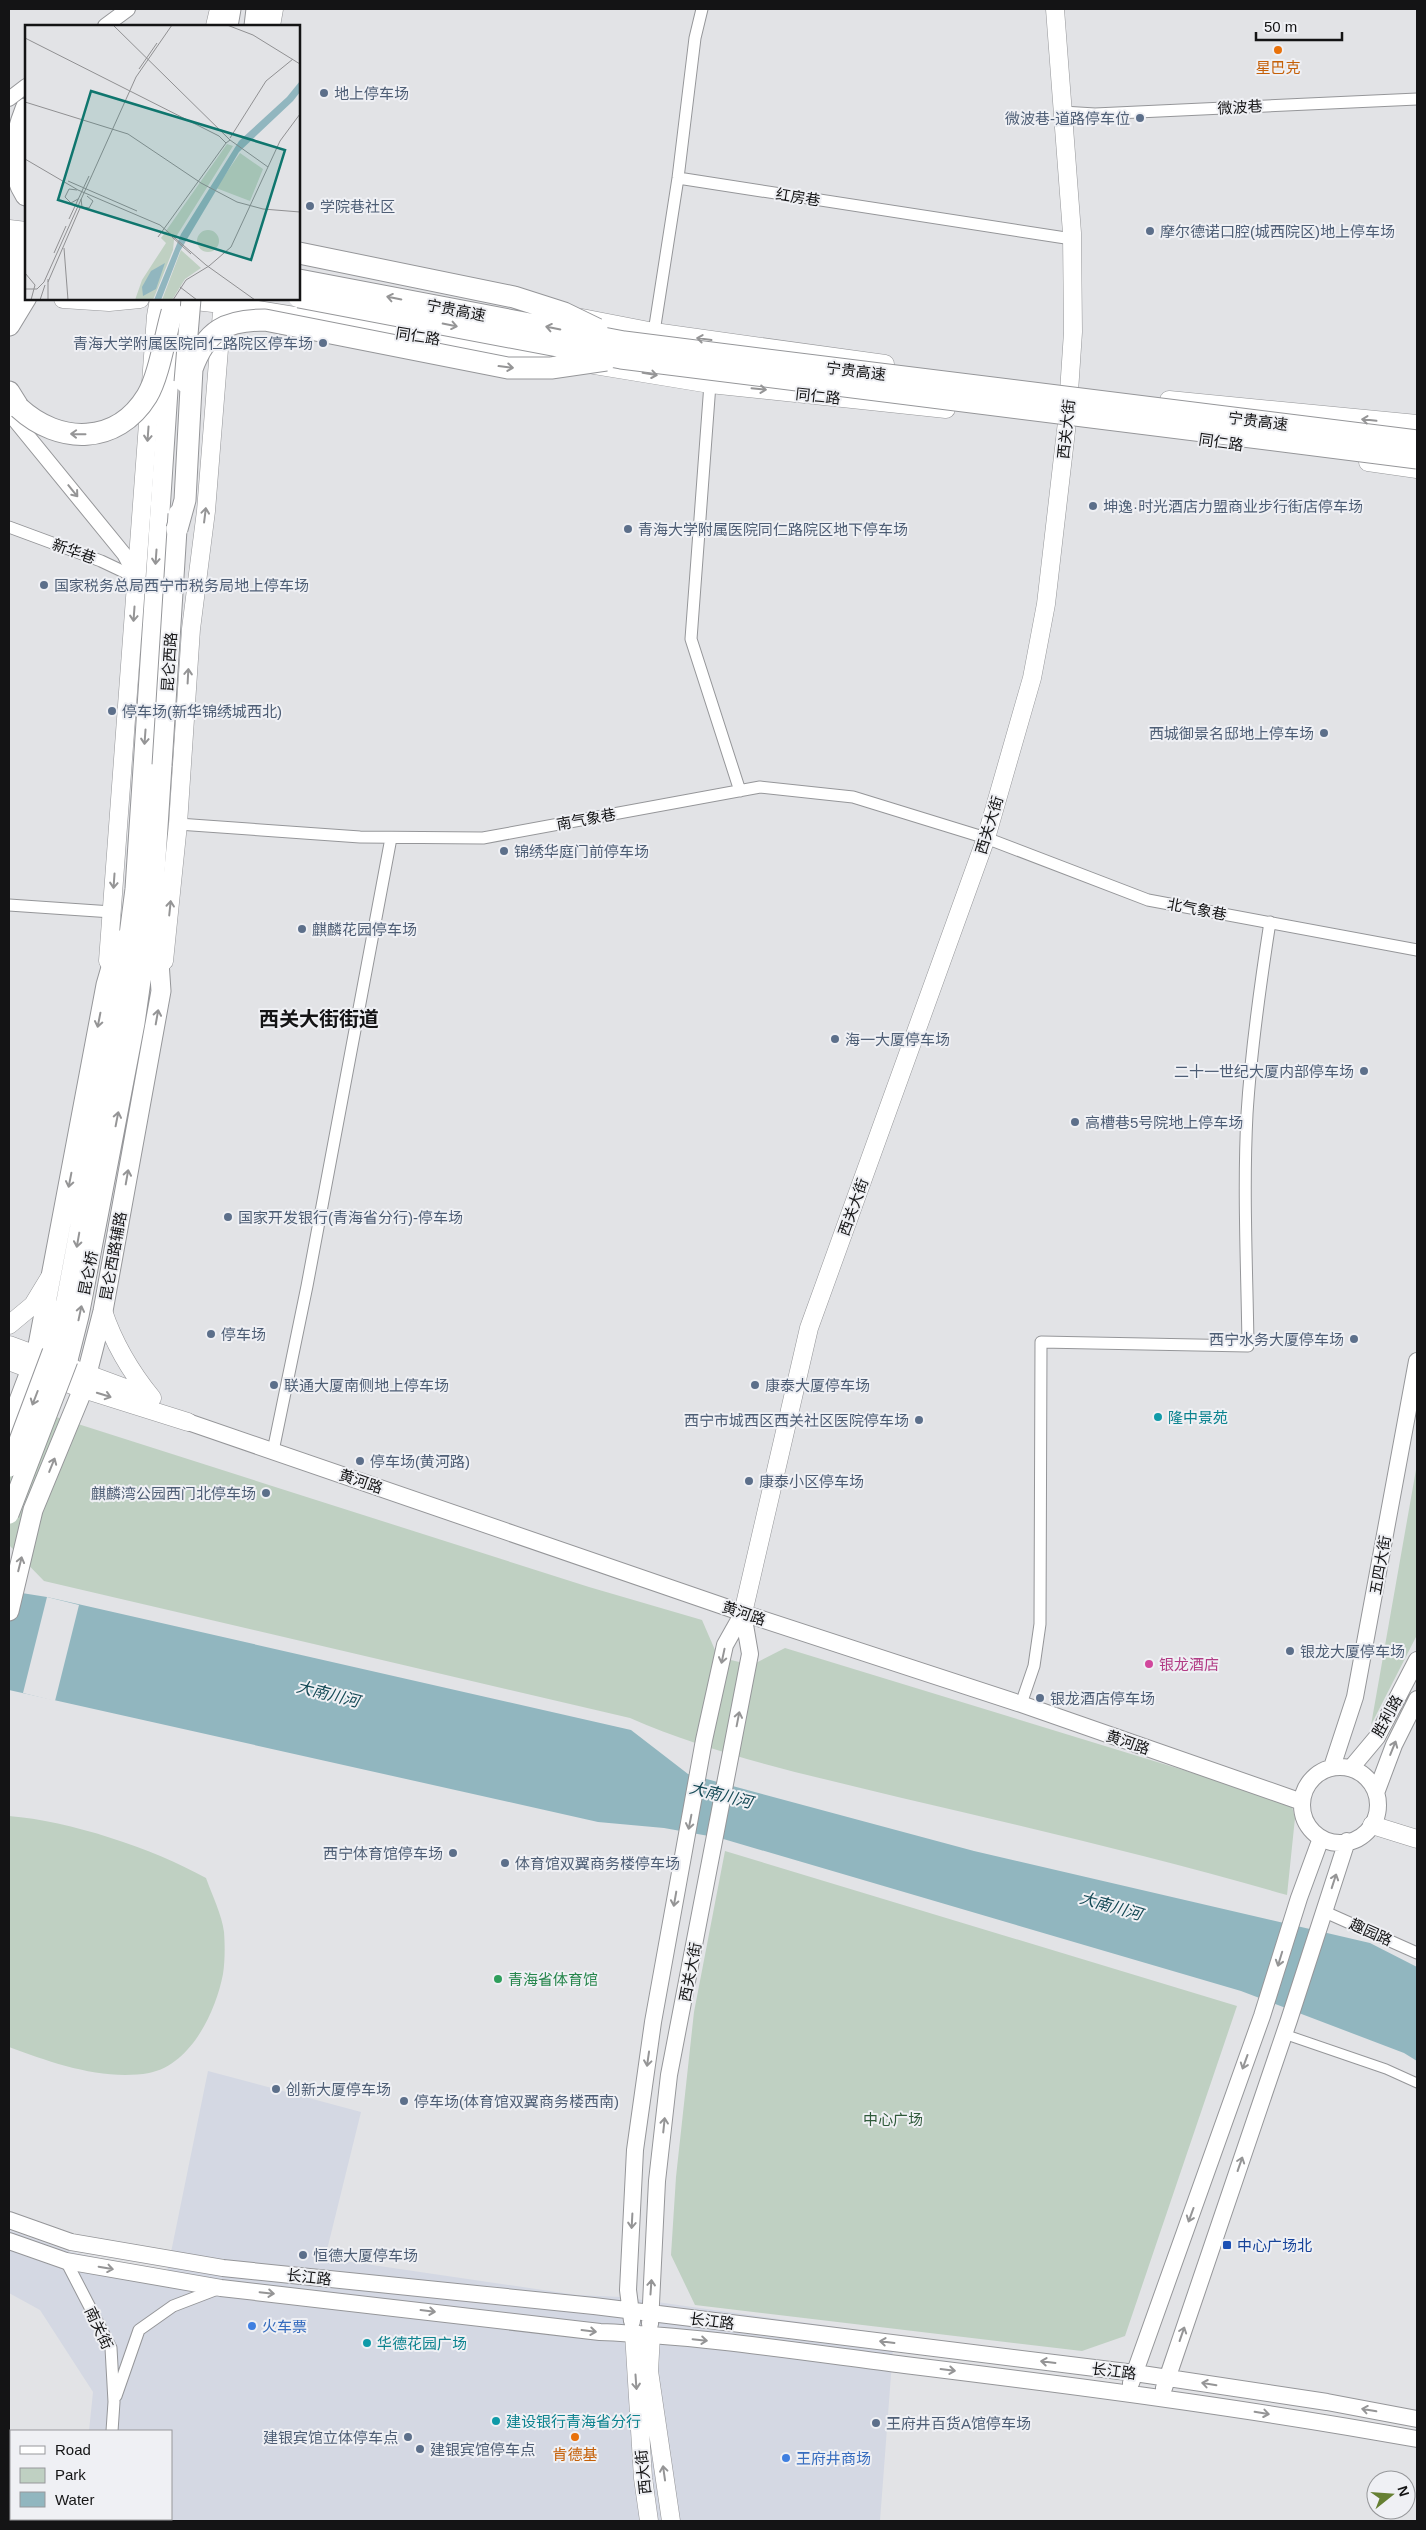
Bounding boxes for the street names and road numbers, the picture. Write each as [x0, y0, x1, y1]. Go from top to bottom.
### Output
street label: 微波巷 [1217, 97, 1263, 117]
street label: 红房巷 [774, 185, 822, 209]
street label: 宁贵高速 [425, 296, 487, 324]
street label: 同仁路 [394, 324, 442, 348]
street label: 宁贵高速 [825, 359, 887, 383]
street label: 同仁路 [795, 385, 841, 407]
street label: 西关大街 [1054, 398, 1078, 460]
street label: 宁贵高速 [1227, 409, 1289, 433]
street label: 同仁路 [1198, 430, 1244, 454]
street label: 新华巷 [50, 535, 98, 567]
street label: 昆仑西路 [158, 631, 180, 693]
street label: 西关大街 [972, 794, 1006, 856]
street label: 南气象巷 [555, 805, 617, 833]
street label: 北气象巷 [1166, 895, 1228, 923]
street label: 西关大街 [835, 1176, 871, 1238]
street label: 昆仑西路辅路 [97, 1210, 129, 1302]
street label: 昆仑桥 [75, 1249, 101, 1297]
street label: 黄河路 [337, 1466, 385, 1496]
street label: 五四大街 [1366, 1534, 1394, 1596]
street label: 黄河路 [720, 1598, 768, 1628]
street label: 胜利路 [1369, 1692, 1405, 1740]
street label: 黄河路 [1104, 1727, 1152, 1757]
street label: 趣园路 [1347, 1915, 1395, 1949]
street label: 西关大街 [676, 1941, 704, 2003]
street label: 长江路 [286, 2266, 332, 2288]
street label: 南关街 [82, 2304, 116, 2352]
street label: 长江路 [689, 2310, 735, 2332]
street label: 长江路 [1091, 2360, 1137, 2382]
street label: 西大街 [632, 2449, 654, 2495]

